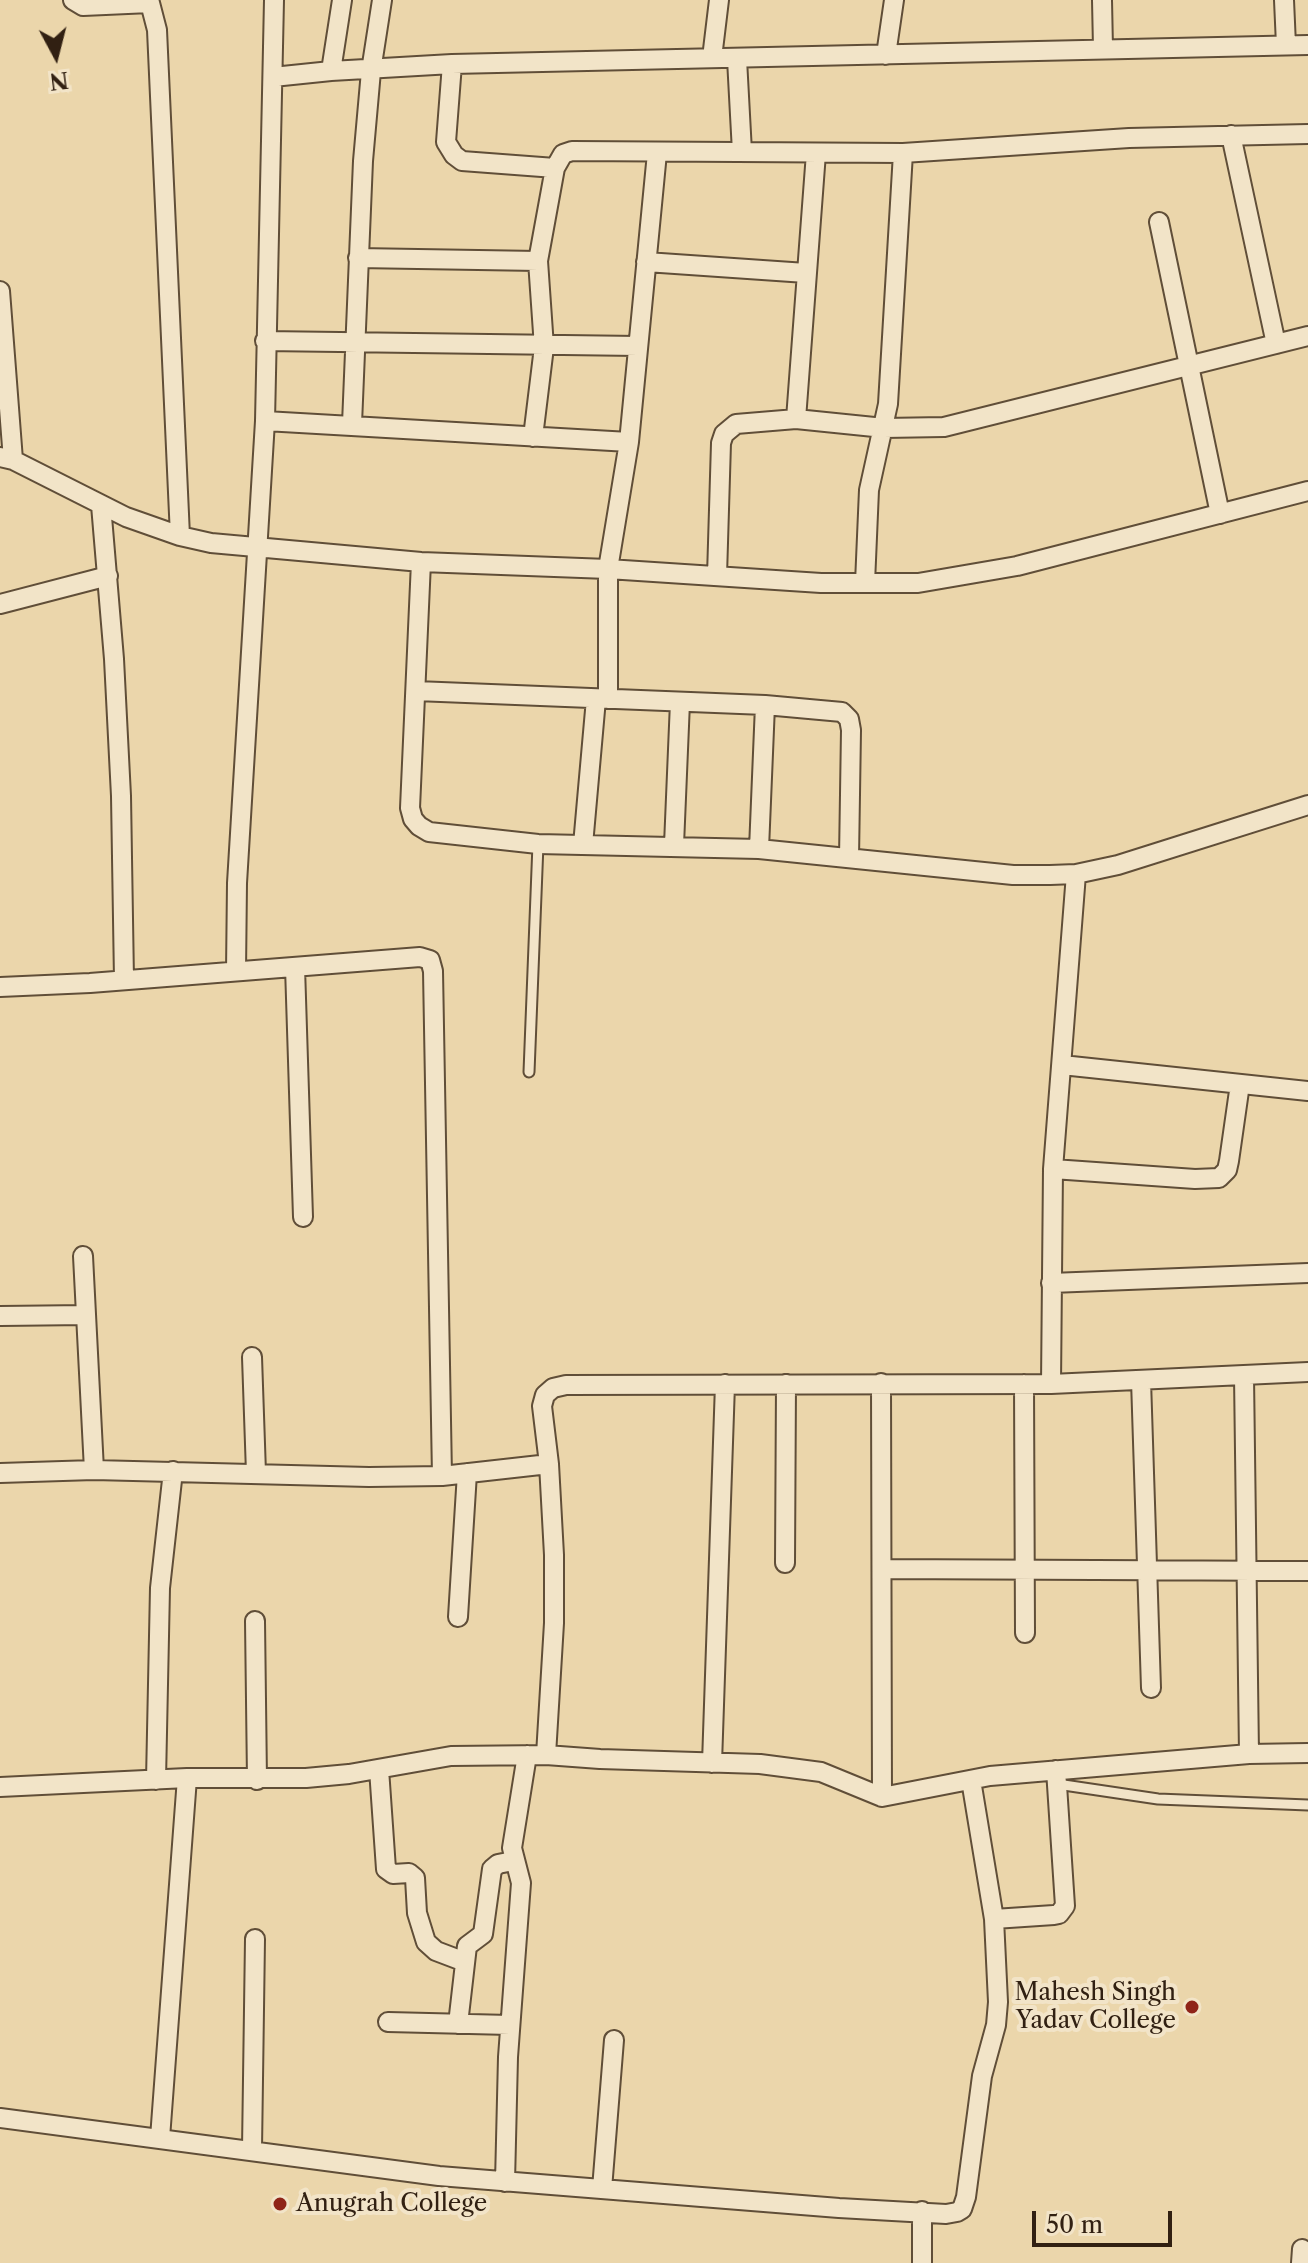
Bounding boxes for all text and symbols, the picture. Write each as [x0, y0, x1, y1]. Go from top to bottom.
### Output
north arrow [16, 16, 96, 96]
text: N [48, 66, 70, 95]
place label: Mahesh Singh Yadav College [1015, 1979, 1176, 2035]
marker: Mahesh Singh Yadav College [1183, 1998, 1201, 2016]
place label: Anugrah College [296, 2190, 487, 2218]
marker: Anugrah College [271, 2195, 289, 2213]
scale bar [1036, 2195, 1176, 2245]
text: 50 m [1046, 2210, 1103, 2239]

